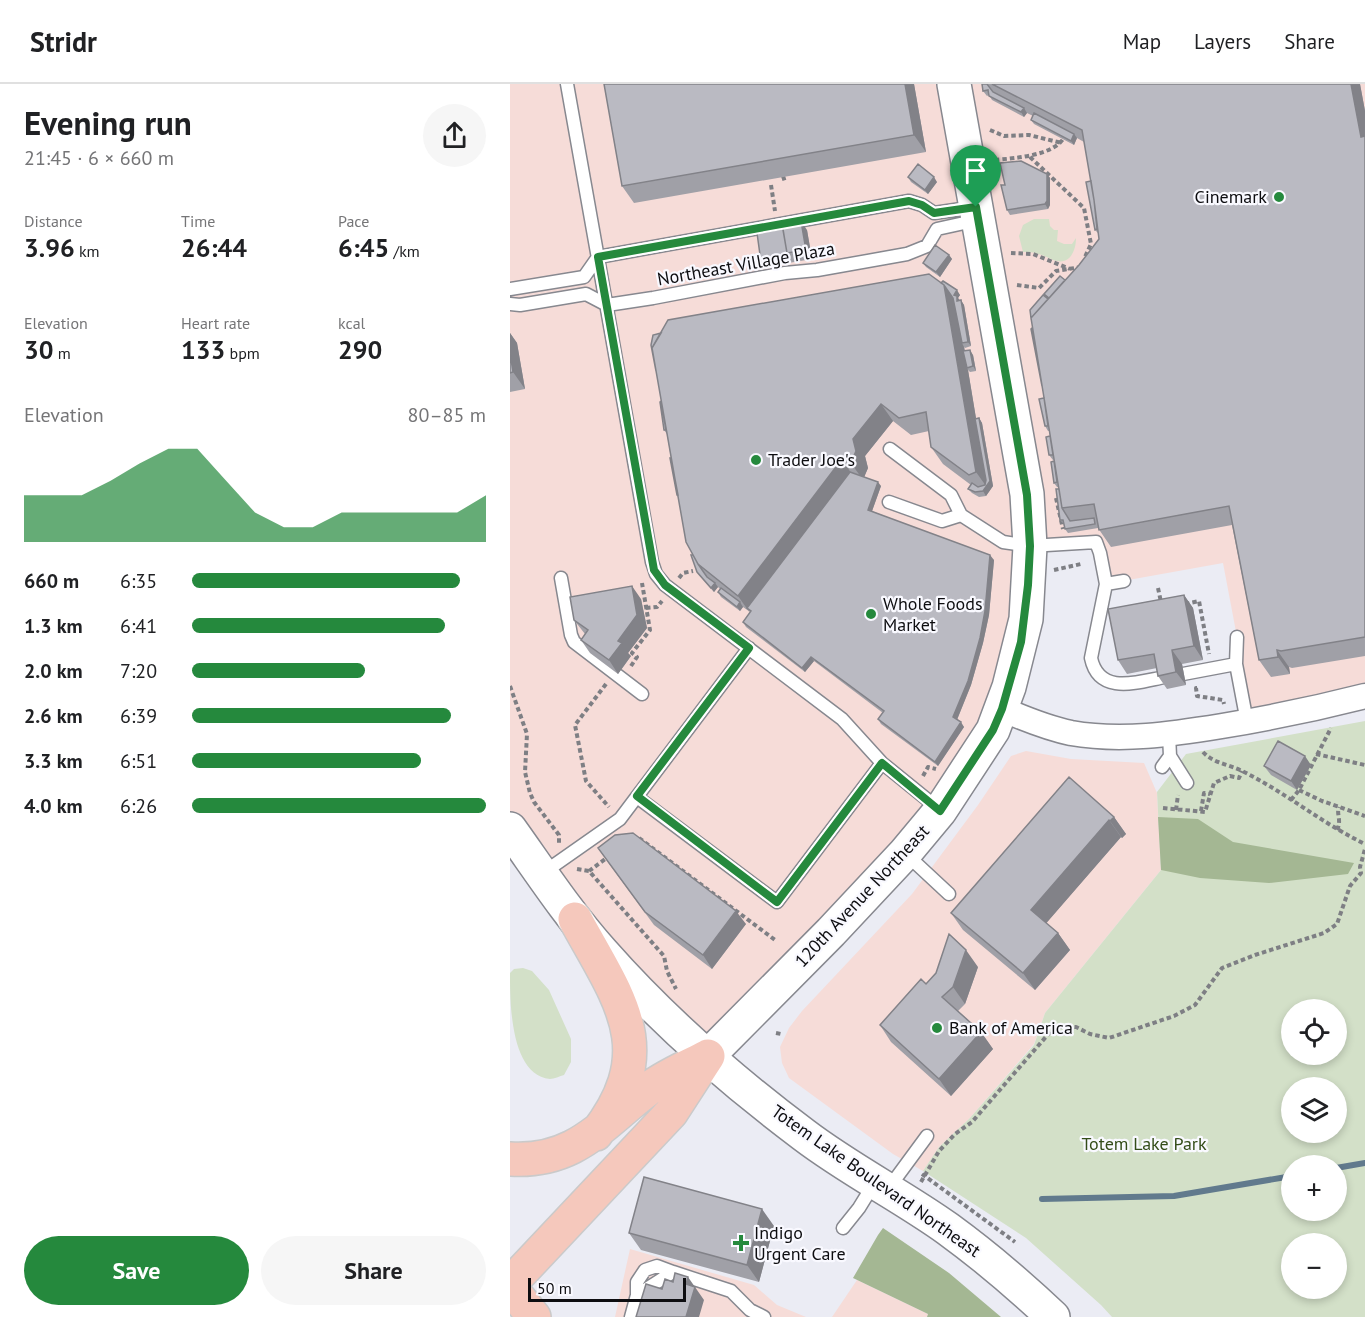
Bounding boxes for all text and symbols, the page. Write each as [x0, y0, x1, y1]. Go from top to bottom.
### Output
text: Stridr [30, 23, 97, 60]
text: Map [1123, 28, 1161, 55]
text: Layers [1194, 28, 1251, 55]
text: Share [1284, 28, 1335, 55]
text: Evening run [24, 101, 192, 144]
button: share [423, 104, 486, 167]
text: 21:45 · 6 × 660 m [24, 145, 174, 171]
pin [950, 145, 1001, 207]
icon: arrive [959, 154, 992, 187]
place label: Cinemark [1195, 185, 1267, 208]
marker: Cinemark [1272, 190, 1286, 204]
text: Distance [24, 211, 83, 231]
text: Time [181, 211, 215, 231]
text: Pace [338, 211, 369, 231]
text: 3.96 [24, 231, 75, 264]
text: 26:44 [181, 231, 247, 264]
text: 6:45 [338, 231, 389, 264]
street label: Northeast Village Plaza [655, 237, 836, 290]
text: km [75, 241, 100, 261]
text: /km [389, 241, 420, 261]
text: Elevation [24, 313, 88, 333]
text: Heart rate [181, 313, 250, 333]
text: kcal [338, 313, 365, 333]
text: 30 [24, 333, 53, 366]
text: 133 [181, 333, 225, 366]
text: 290 [338, 333, 382, 366]
text: m [53, 343, 71, 363]
text: bpm [225, 343, 260, 363]
text: Elevation [24, 402, 104, 428]
text: 80–85 m [408, 402, 486, 428]
place label: Trader Joe's [768, 448, 855, 471]
marker: Trader Joe's [749, 453, 763, 467]
text: 660 m [24, 568, 79, 594]
text: 6:35 [120, 568, 157, 594]
place label: Whole Foods Market [883, 592, 982, 636]
marker: Whole Foods Market [864, 607, 878, 621]
text: 1.3 km [24, 613, 83, 639]
text: 6:41 [120, 613, 157, 639]
text: 2.0 km [24, 658, 83, 684]
text: 7:20 [120, 658, 157, 684]
text: 2.6 km [24, 703, 83, 729]
text: 6:39 [120, 703, 157, 729]
text: 3.3 km [24, 748, 83, 774]
text: 6:51 [120, 748, 157, 774]
text: 4.0 km [24, 793, 83, 819]
text: 6:26 [120, 793, 157, 819]
street label: 120th Avenue Northeast [790, 820, 934, 972]
map controls [1281, 999, 1347, 1299]
button: locate [1281, 999, 1347, 1065]
place label: Bank of America [949, 1016, 1073, 1039]
marker: Bank of America [930, 1021, 944, 1035]
button: layers [1281, 1077, 1347, 1143]
street label: Totem Lake Boulevard Northeast [767, 1099, 985, 1262]
park label: Totem Lake Park [1081, 1132, 1207, 1155]
button: + [1281, 1155, 1347, 1221]
place label: Indigo Urgent Care [754, 1221, 846, 1265]
button: − [1281, 1233, 1347, 1299]
marker: Indigo Urgent Care [732, 1234, 750, 1252]
button: Save [24, 1236, 249, 1305]
button: Share [261, 1236, 486, 1305]
scale bar [528, 1275, 686, 1302]
text: 50 m [537, 1278, 572, 1298]

